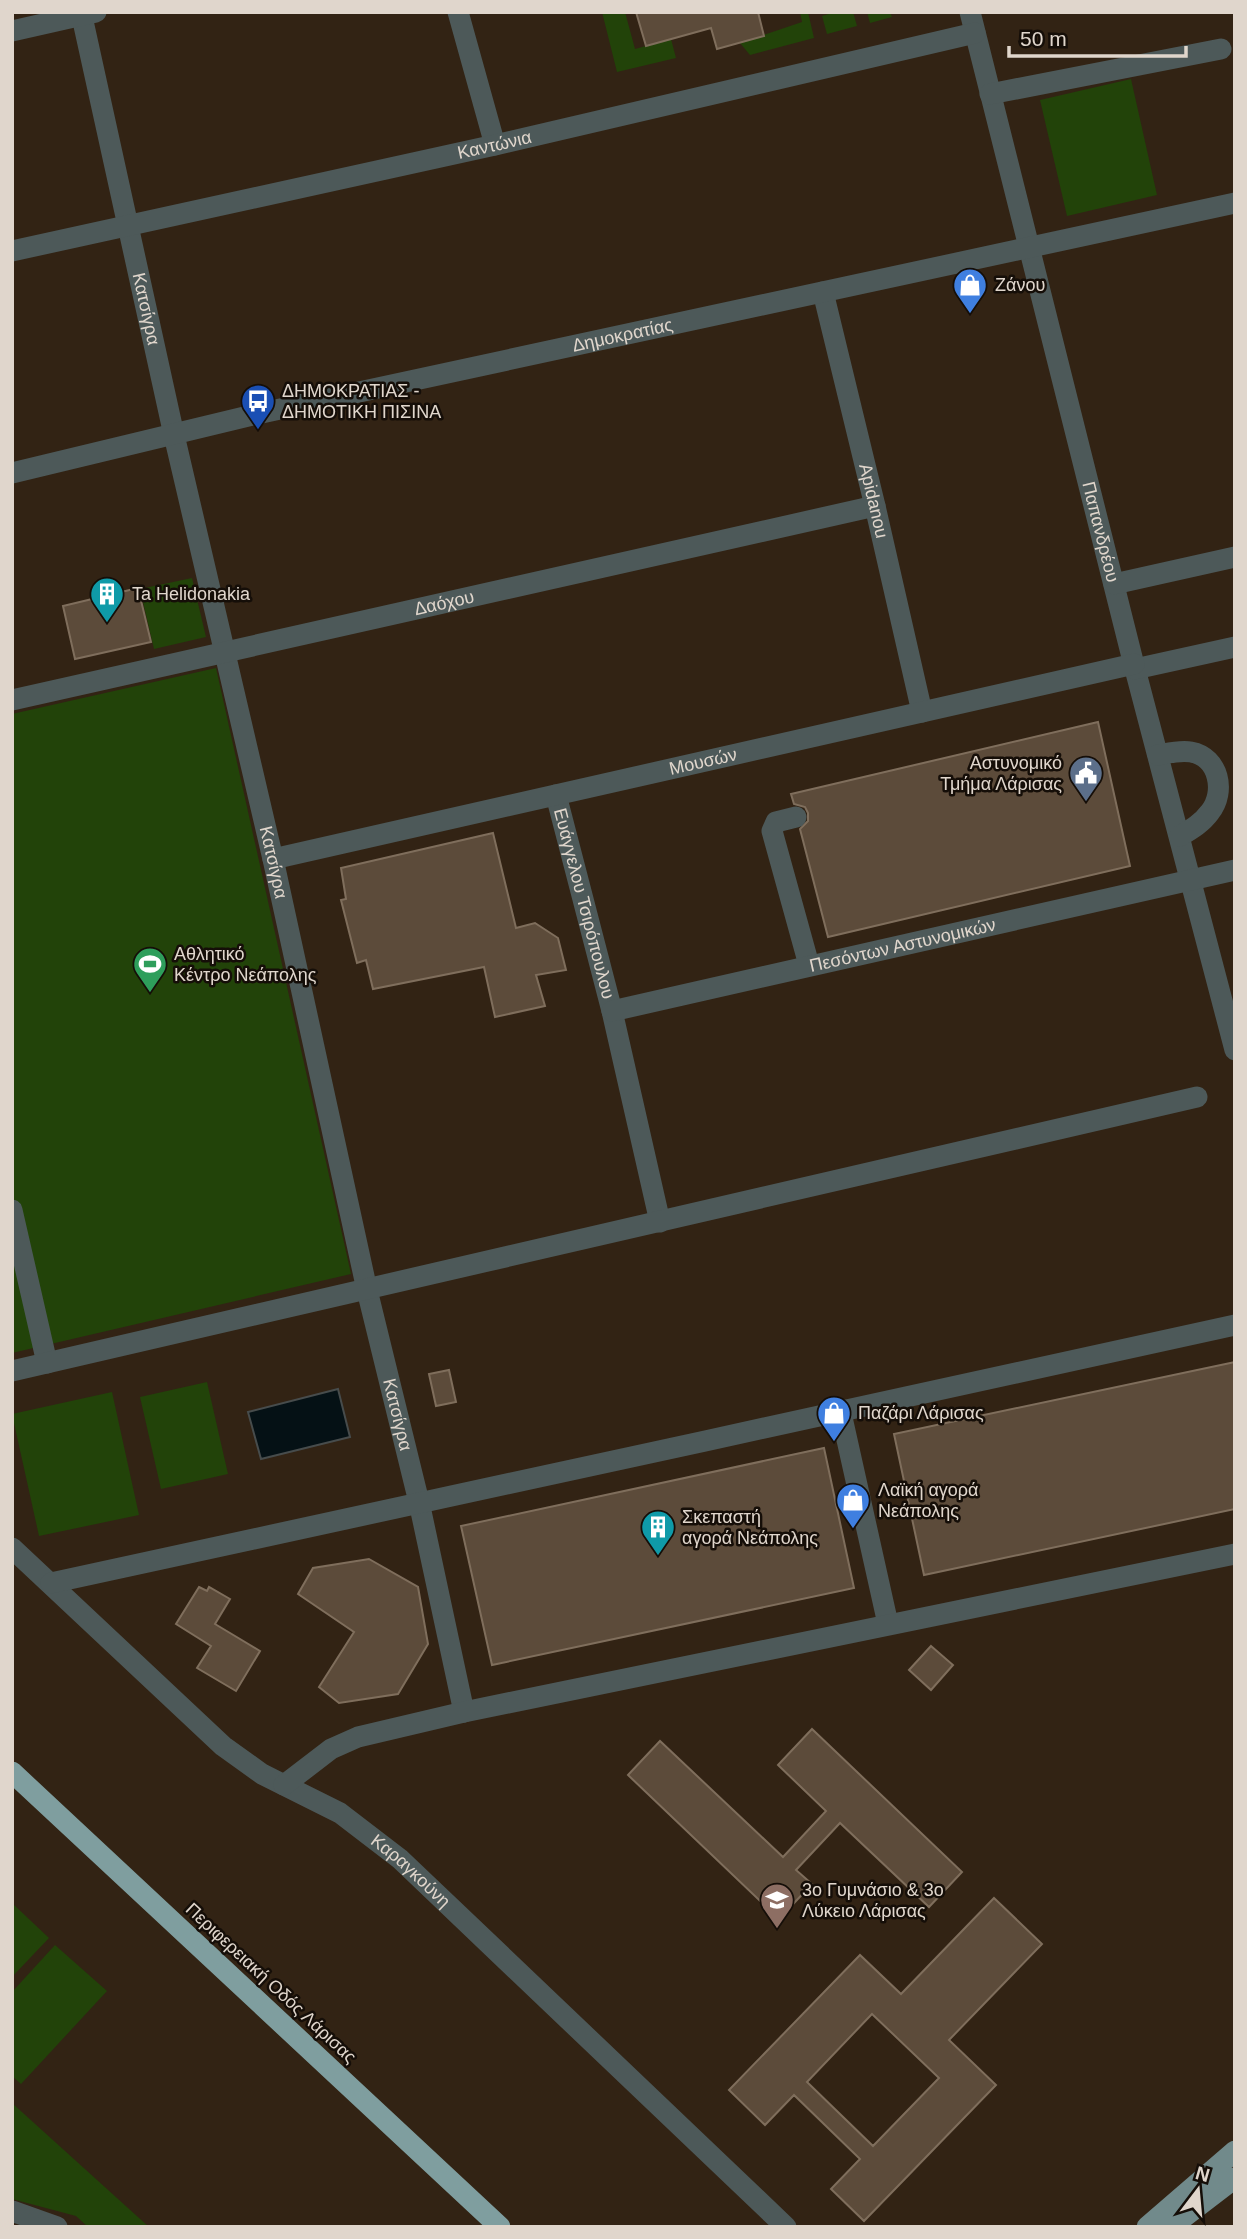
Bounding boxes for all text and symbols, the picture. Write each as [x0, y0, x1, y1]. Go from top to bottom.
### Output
scale bar [1009, 14, 1186, 58]
text: 50 m [1020, 27, 1067, 50]
street label: Καντώνια [455, 127, 534, 163]
shop icon: Ζάνου [951, 266, 989, 315]
street label: Κατσίγρα [129, 271, 164, 347]
place label: Ζάνου [995, 275, 1045, 295]
street label: Δημοκρατίας [570, 314, 675, 356]
place label: ΔΗΜΟΚΡΑΤΙΑΣ - ΔΗΜΟΤΙΚΗ ΠΙΣΙΝΑ [282, 381, 441, 422]
bus stop icon: ΔΗΜΟΚΡΑΤΙΑΣ - ΔΗΜΟΤΙΚΗ ΠΙΣΙΝΑ [239, 382, 277, 431]
street label: Apidanou [855, 462, 892, 540]
street label: Παπανδρέου [1078, 479, 1123, 584]
building icon: Ta Helidonakia [88, 575, 126, 624]
place label: Ta Helidonakia [132, 584, 251, 604]
street label: Δαόχου [412, 586, 476, 619]
street label: Μουσών [667, 744, 739, 779]
place label: Αστυνομικό Τμήμα Λάρισας [940, 753, 1062, 794]
public building icon: Αστυνομικό Τμήμα Λάρισας [1067, 754, 1105, 803]
street label: Ευάγγελου Τσιρόπουλου [550, 806, 618, 1001]
street label: Κατσίγρα [256, 824, 291, 901]
street label: Πεσόντων Αστυνομικών [808, 914, 998, 976]
place label: Αθλητικό Κέντρο Νεάπολης [174, 944, 317, 985]
sports icon: Αθλητικό Κέντρο Νεάπολης [131, 945, 169, 994]
street label: Κατσίγρα [379, 1376, 416, 1453]
shop icon: Παζάρι Λάρισας [815, 1394, 853, 1443]
place label: Παζάρι Λάρισας [858, 1403, 984, 1423]
place label: Λαϊκή αγορά Νεάπολης [878, 1480, 979, 1521]
shop icon: Λαϊκή αγορά Νεάπολης [834, 1481, 872, 1530]
place label: Σκεπαστή αγορά Νεάπολης [682, 1507, 818, 1548]
building icon: Σκεπαστή αγορά Νεάπολης [639, 1508, 677, 1557]
street label: Καραγκούνη [367, 1830, 454, 1911]
place label: 3ο Γυμνάσιο & 3ο Λύκειο Λάρισας [802, 1880, 944, 1921]
school or university icon: 3ο Γυμνάσιο & 3ο Λύκειο Λάρισας [758, 1881, 796, 1930]
street label: Περιφερειακή Οδός Λάρισας [182, 1899, 360, 2067]
north arrow [1163, 2155, 1233, 2225]
text: N [1193, 2162, 1212, 2186]

